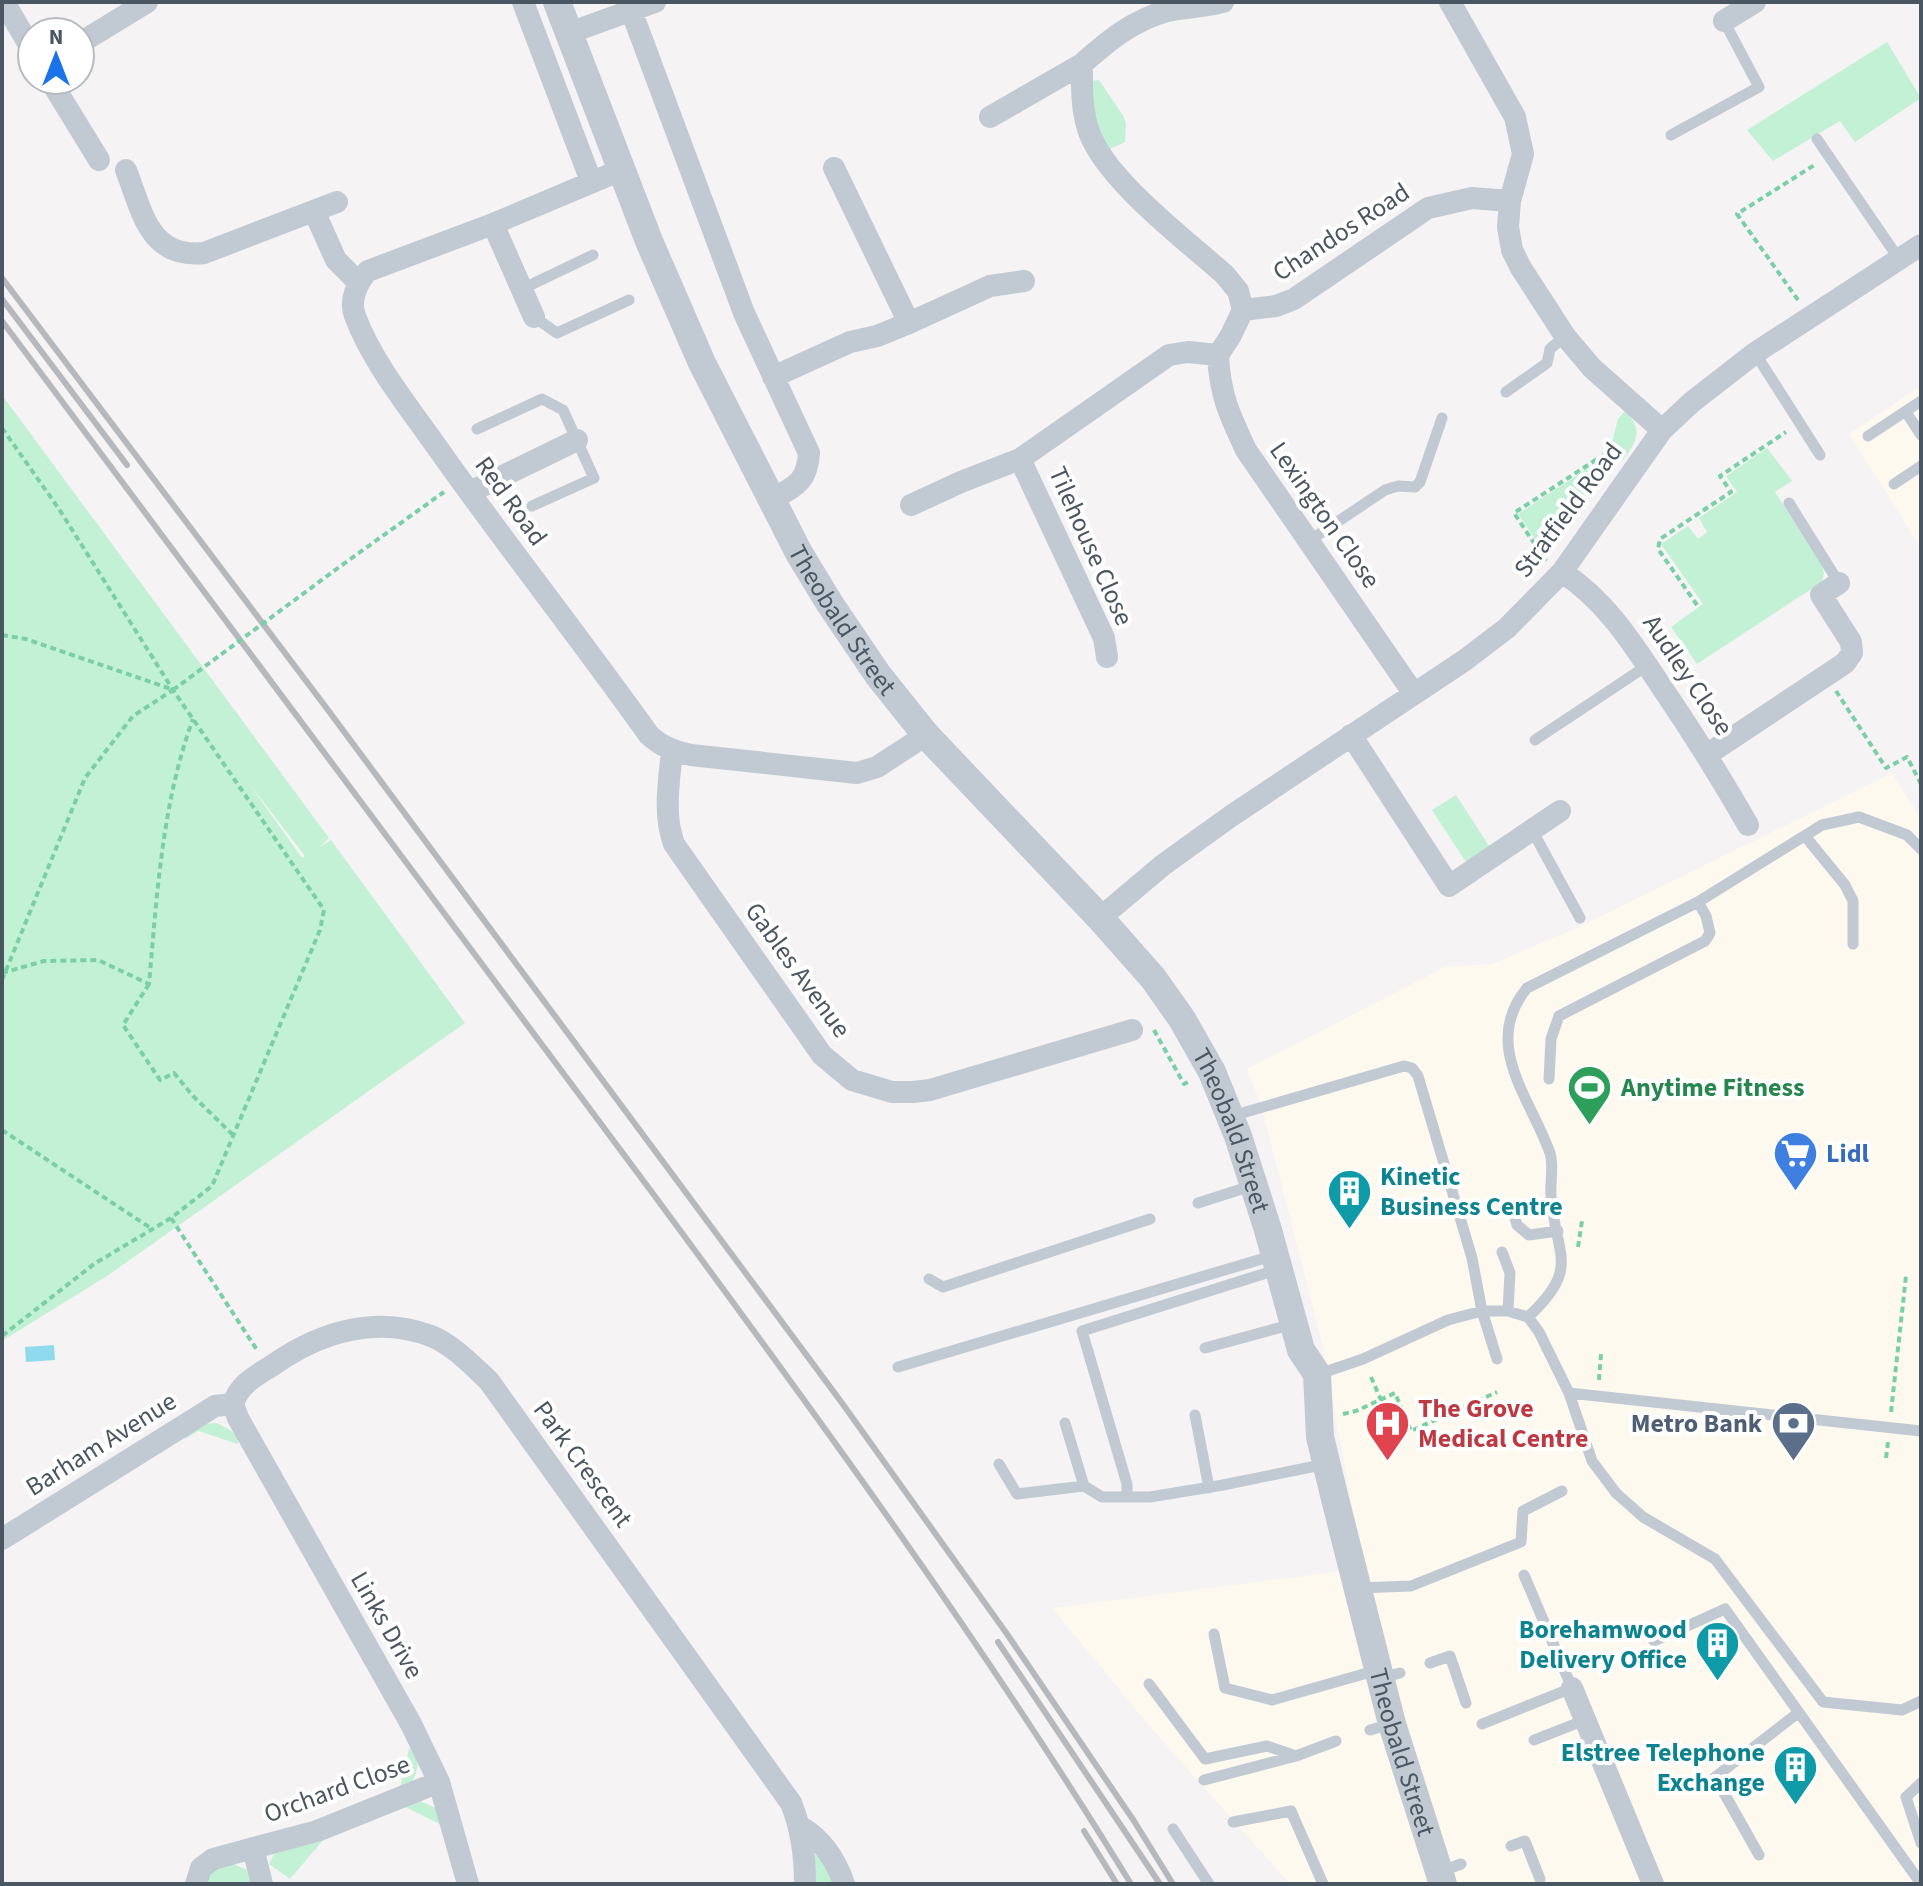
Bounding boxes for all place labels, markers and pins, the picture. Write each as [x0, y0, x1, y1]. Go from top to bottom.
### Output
sports icon: Anytime Fitness [1566, 1063, 1614, 1126]
place label: Anytime Fitness [1620, 1069, 1805, 1106]
supermarket icon: Lidl [1771, 1129, 1819, 1192]
place label: Lidl [1826, 1135, 1870, 1172]
place label: Kinetic Business Centre [1380, 1158, 1563, 1225]
building icon: Kinetic Business Centre [1325, 1167, 1373, 1230]
place label: The Grove Medical Centre [1418, 1390, 1589, 1457]
hospital icon: The Grove Medical Centre [1363, 1399, 1411, 1462]
bank icon: Metro Bank [1769, 1399, 1817, 1462]
place label: Metro Bank [1631, 1405, 1763, 1442]
place label: Borehamwood Delivery Office [1519, 1611, 1687, 1678]
building icon: Borehamwood Delivery Office [1694, 1620, 1742, 1683]
place label: Elstree Telephone Exchange [1561, 1734, 1765, 1801]
building icon: Elstree Telephone Exchange [1772, 1743, 1820, 1806]

